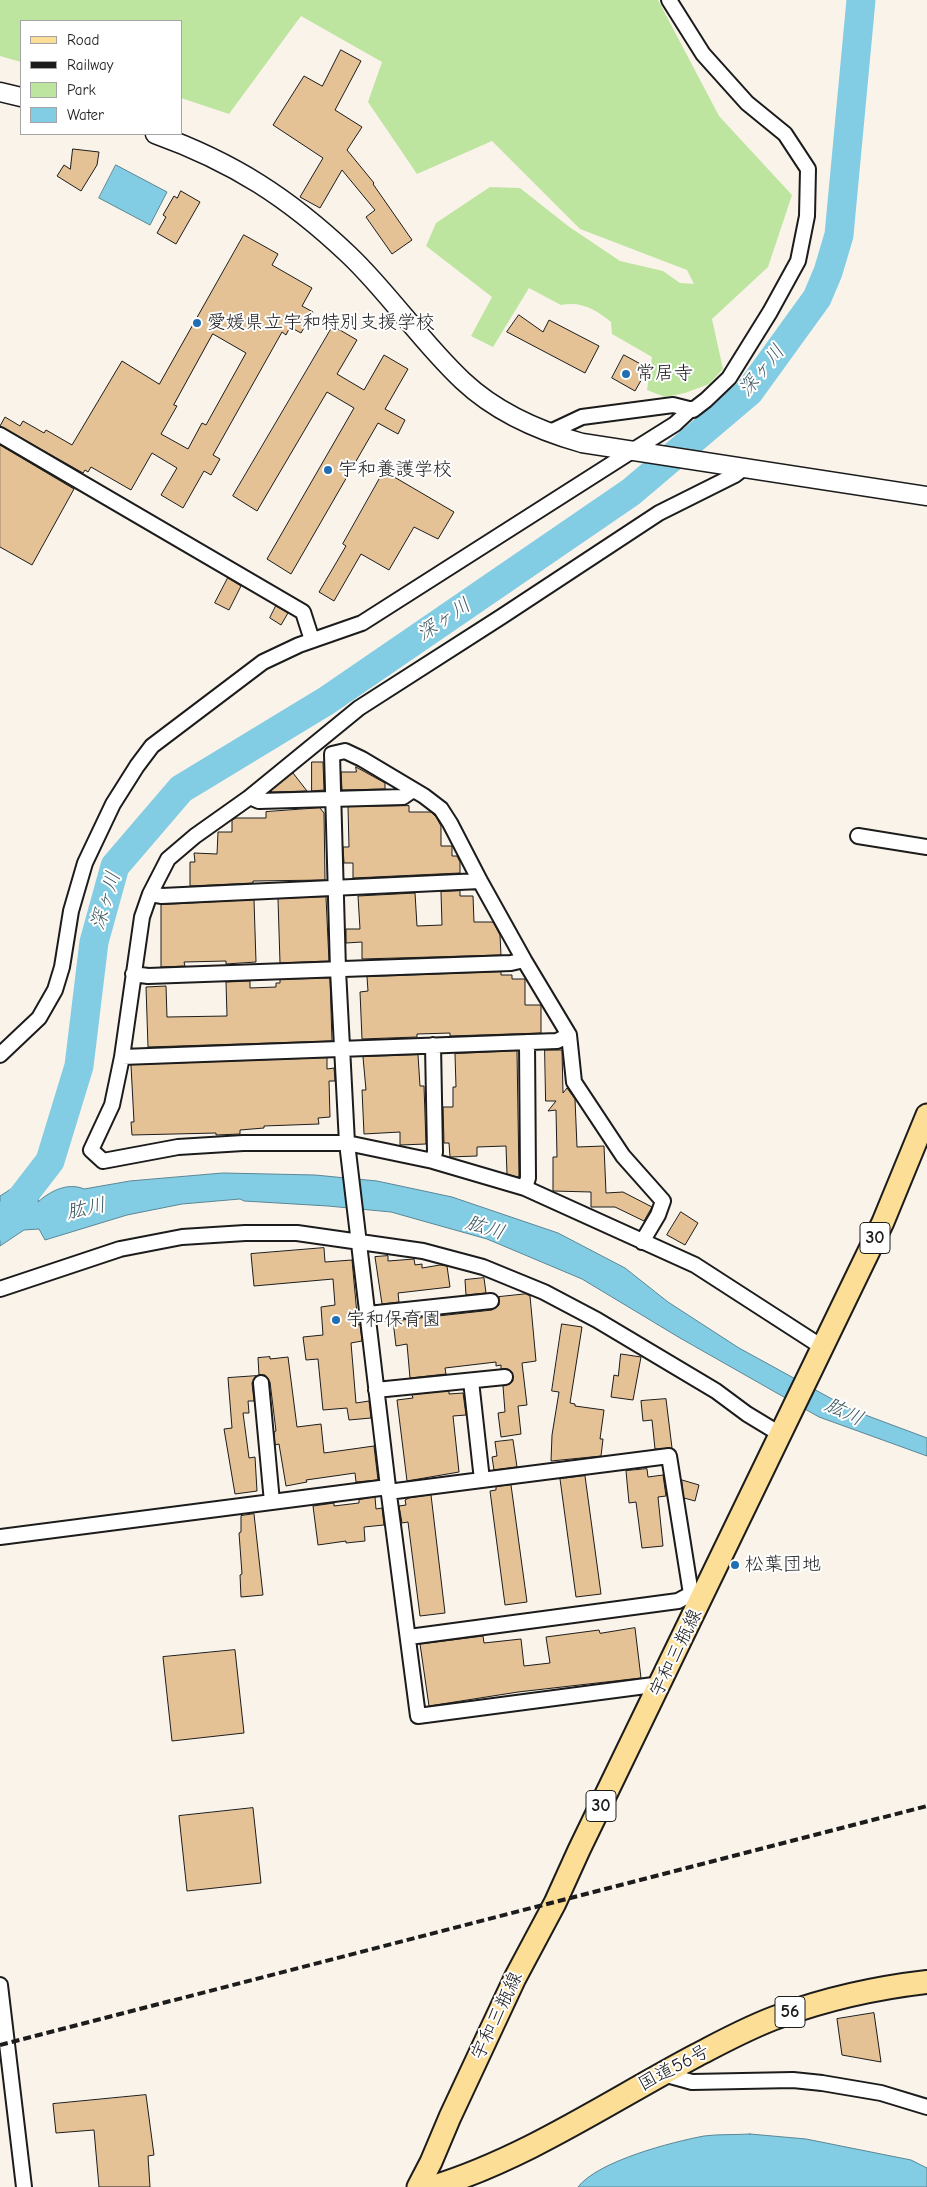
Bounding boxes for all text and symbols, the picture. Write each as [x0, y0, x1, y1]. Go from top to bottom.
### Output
legend [20, 20, 182, 135]
text: Road [67, 31, 99, 49]
text: Railway [67, 56, 113, 74]
text: Park [67, 81, 96, 99]
text: Water [67, 106, 104, 124]
place label: 愛媛県立宇和特別支援学校 [207, 312, 435, 334]
marker: 愛媛県立宇和特別支援学校 [191, 317, 203, 329]
water label: 深ヶ川 [734, 340, 790, 402]
place label: 常居寺 [636, 363, 693, 385]
marker: 常居寺 [620, 368, 632, 380]
place label: 宇和養護学校 [338, 459, 452, 481]
marker: 宇和養護学校 [322, 464, 334, 476]
water label: 深ヶ川 [412, 593, 476, 647]
water label: 深ヶ川 [86, 869, 126, 933]
water label: 肱川 [64, 1193, 108, 1225]
water label: 肱川 [462, 1211, 508, 1245]
road number: 30 [860, 1222, 890, 1254]
place label: 宇和保育園 [346, 1309, 441, 1331]
marker: 宇和保育園 [330, 1314, 342, 1326]
water label: 肱川 [821, 1393, 867, 1431]
place label: 松葉団地 [745, 1554, 821, 1576]
marker: 松葉団地 [729, 1559, 741, 1571]
street label: 宇和三瓶線 [645, 1605, 707, 1701]
road number: 30 [586, 1790, 616, 1822]
street label: 宇和三瓶線 [467, 1968, 527, 2064]
road number: 56 [775, 1996, 805, 2028]
street label: 国道56号 [634, 2040, 714, 2096]

